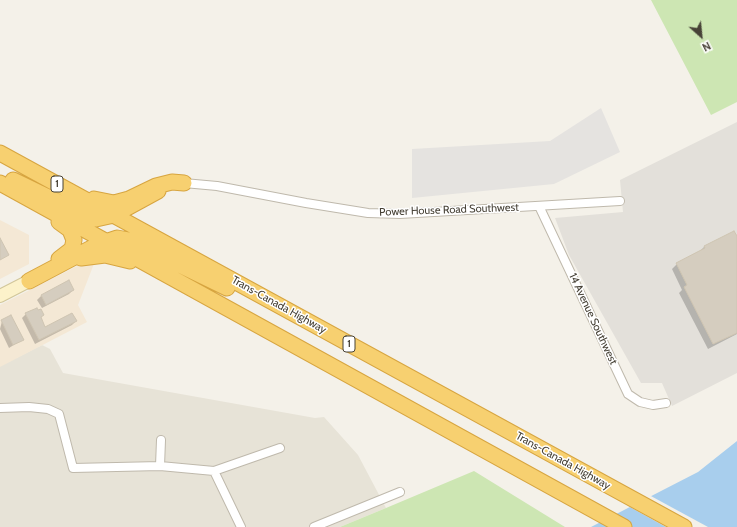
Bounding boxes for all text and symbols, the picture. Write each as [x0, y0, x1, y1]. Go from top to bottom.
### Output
north arrow [681, 16, 721, 56]
text: N [700, 39, 713, 55]
road number: 1 [51, 176, 63, 192]
street label: Power House Road Southwest [379, 201, 519, 219]
street label: 14 Avenue Southwest [566, 271, 620, 367]
street label: Trans-Canada Highway [229, 273, 329, 337]
road number: 1 [343, 336, 355, 352]
street label: Trans-Canada Highway [513, 429, 613, 493]

